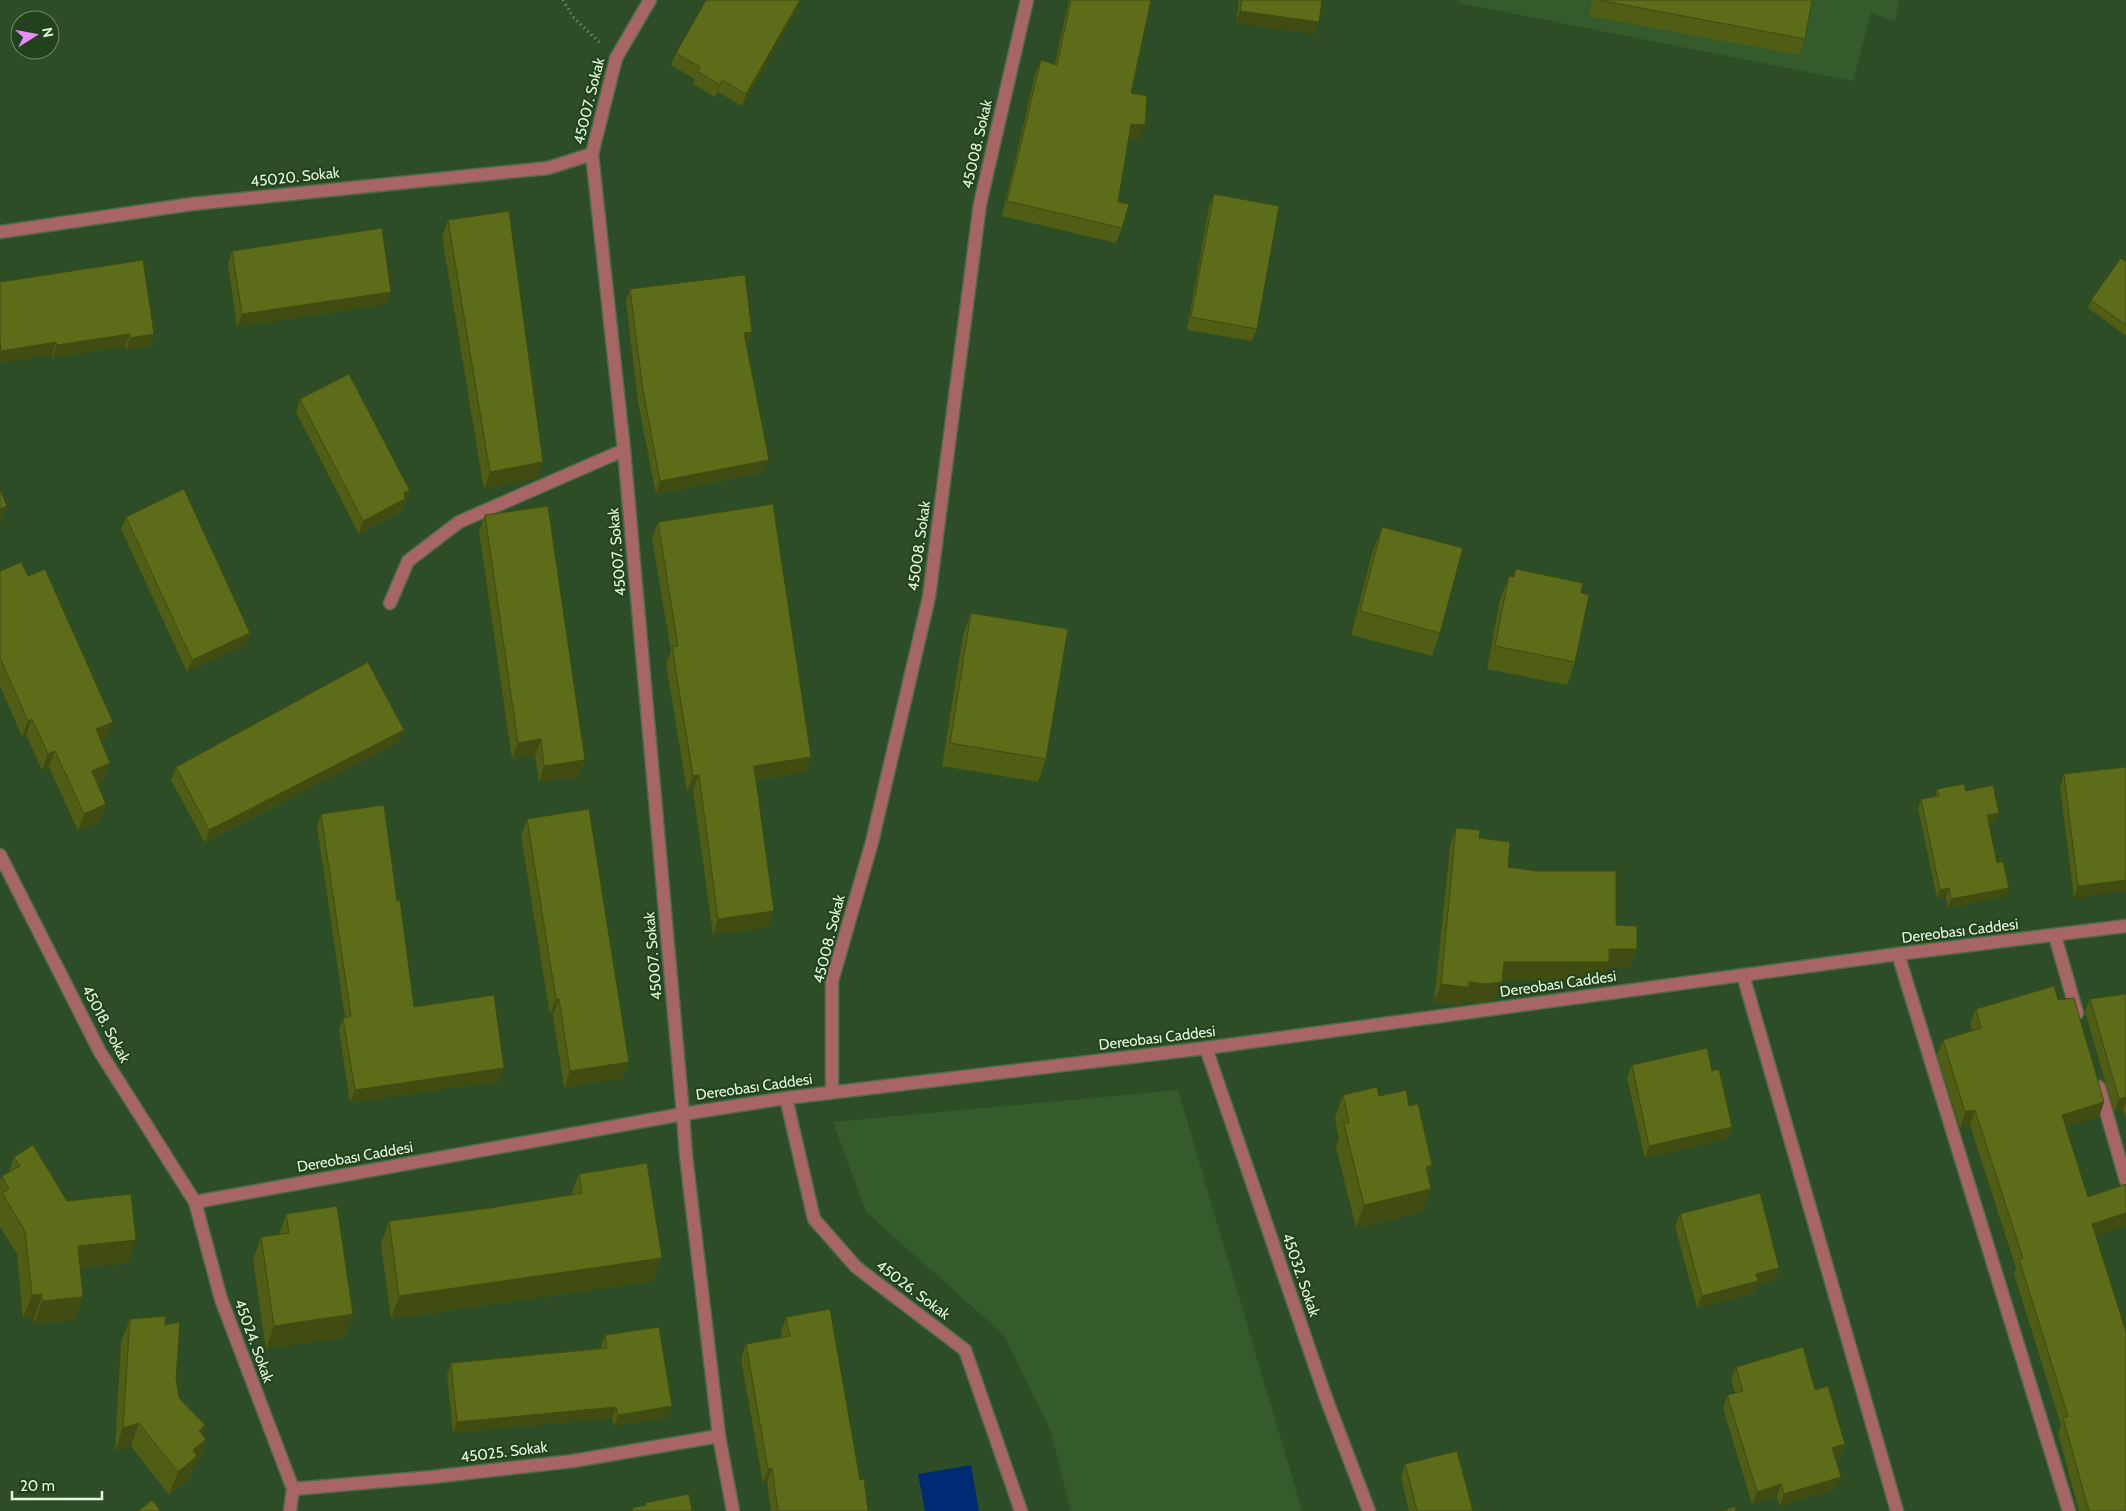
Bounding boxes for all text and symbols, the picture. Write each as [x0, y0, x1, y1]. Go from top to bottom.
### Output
north arrow [10, 10, 60, 60]
text: N [38, 26, 58, 39]
street label: 45007. Sokak [570, 56, 609, 146]
street label: 45008. Sokak [958, 97, 996, 190]
street label: 45020. Sokak [250, 163, 341, 191]
street label: 45008. Sokak [904, 499, 934, 592]
street label: 45007. Sokak [604, 507, 630, 597]
street label: 45008. Sokak [809, 892, 849, 985]
street label: 45007. Sokak [640, 911, 666, 1001]
street label: Dereobası Caddesi [1901, 915, 2019, 947]
street label: Dereobası Caddesi [1499, 967, 1617, 1001]
street label: 45018. Sokak [78, 982, 134, 1066]
street label: Dereobası Caddesi [1098, 1022, 1216, 1054]
street label: Dereobası Caddesi [695, 1070, 813, 1104]
street label: Dereobası Caddesi [296, 1138, 414, 1176]
street label: 45032. Sokak [1278, 1231, 1324, 1319]
street label: 45026. Sokak [873, 1256, 954, 1324]
street label: 45024. Sokak [231, 1297, 278, 1386]
street label: 45025. Sokak [460, 1438, 549, 1466]
scale bar [12, 1468, 102, 1500]
text: 20 m [20, 1477, 55, 1495]

